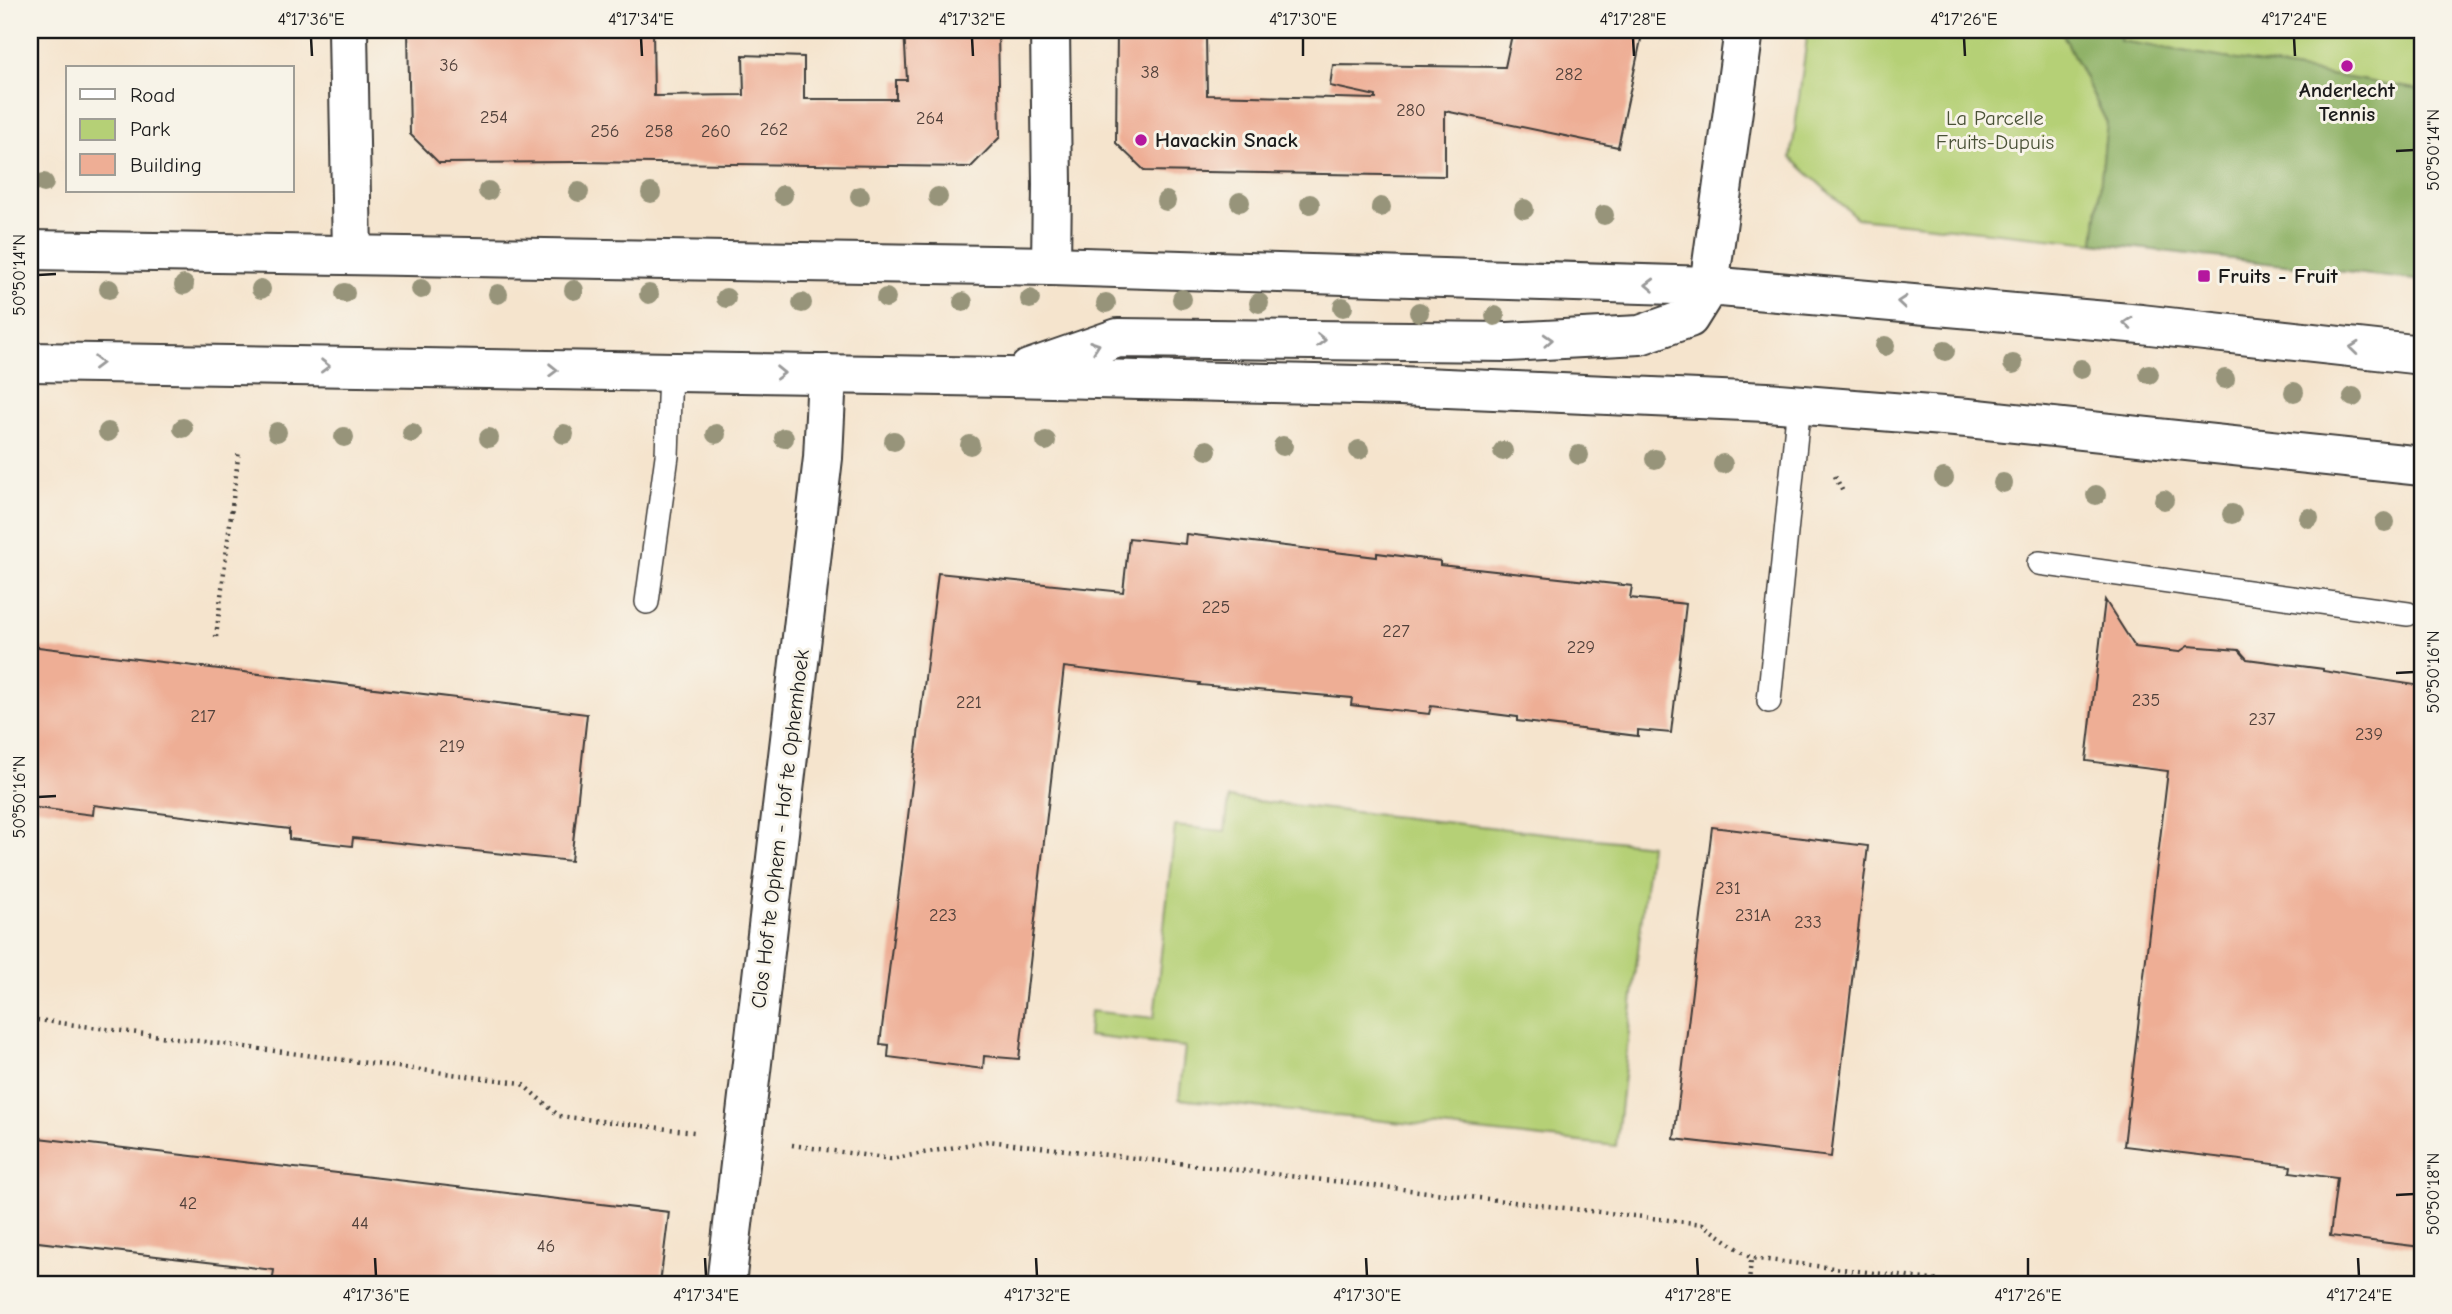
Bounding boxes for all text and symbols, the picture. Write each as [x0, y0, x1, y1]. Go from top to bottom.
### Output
text: 4°17'36"E [278, 9, 345, 30]
text: 4°17'34"E [608, 9, 674, 30]
text: 4°17'32"E [939, 9, 1005, 30]
text: 4°17'30"E [1269, 9, 1337, 30]
text: 4°17'28"E [1600, 9, 1667, 30]
text: 4°17'26"E [1930, 9, 1998, 30]
text: 4°17'24"E [2261, 9, 2327, 30]
house number: 36 [440, 55, 458, 76]
marker: Anderlecht Tennis [2339, 58, 2355, 74]
house number: 38 [1141, 62, 1159, 83]
house number: 282 [1555, 64, 1583, 85]
legend [66, 66, 294, 192]
place label: Anderlecht Tennis [2299, 78, 2396, 126]
text: Road [130, 83, 175, 107]
house number: 280 [1396, 100, 1426, 121]
park label: La Parcelle Fruits-Dupuis [1936, 106, 2054, 154]
house number: 254 [480, 107, 508, 128]
house number: 264 [916, 108, 944, 129]
text: 50°50'14"N [2423, 109, 2444, 191]
text: Park [130, 117, 170, 141]
house number: 262 [760, 119, 788, 140]
house number: 256 [591, 121, 619, 142]
house number: 258 [645, 121, 673, 142]
house number: 260 [701, 121, 731, 142]
place label: Havackin Snack [1155, 128, 1298, 152]
marker: Havackin Snack [1133, 132, 1149, 148]
text: Building [130, 153, 202, 177]
text: 50°50'14"N [9, 234, 30, 316]
place label: Fruits - Fruit [2218, 264, 2339, 288]
marker: Fruits - Fruit [2196, 268, 2212, 284]
one-way arrow [1645, 277, 1656, 292]
one-way arrow [1896, 295, 1907, 310]
one-way arrow [2122, 316, 2133, 331]
one-way arrow [1316, 332, 1327, 348]
one-way arrow [1543, 333, 1554, 348]
one-way arrow [1088, 340, 1100, 354]
one-way arrow [2349, 340, 2360, 355]
one-way arrow [93, 355, 104, 371]
one-way arrow [320, 359, 331, 374]
one-way arrow [548, 362, 559, 377]
one-way arrow [776, 365, 786, 381]
house number: 225 [1202, 597, 1230, 618]
house number: 227 [1382, 621, 1410, 642]
text: 50°50'16"N [2423, 630, 2444, 714]
house number: 229 [1567, 637, 1595, 658]
street label: Clos Hof te Ophem - Hof te Ophemhoek [746, 648, 814, 1010]
house number: 235 [2132, 690, 2160, 711]
house number: 221 [956, 692, 982, 713]
house number: 217 [190, 706, 216, 727]
house number: 237 [2248, 709, 2276, 730]
house number: 239 [2355, 724, 2383, 745]
house number: 219 [439, 736, 465, 757]
text: 50°50'16"N [9, 755, 30, 839]
house number: 231 [1715, 878, 1741, 899]
house number: 223 [929, 905, 957, 926]
house number: 231A [1735, 905, 1771, 926]
house number: 233 [1794, 912, 1822, 933]
text: 50°50'18"N [2423, 1153, 2444, 1235]
house number: 42 [179, 1193, 197, 1214]
house number: 44 [351, 1213, 369, 1234]
house number: 46 [537, 1236, 555, 1257]
text: 4°17'36"E [343, 1285, 410, 1306]
text: 4°17'34"E [673, 1285, 739, 1306]
text: 4°17'32"E [1004, 1285, 1070, 1306]
text: 4°17'30"E [1333, 1285, 1401, 1306]
text: 4°17'28"E [1665, 1285, 1732, 1306]
text: 4°17'26"E [1994, 1285, 2062, 1306]
text: 4°17'24"E [2326, 1285, 2392, 1306]

